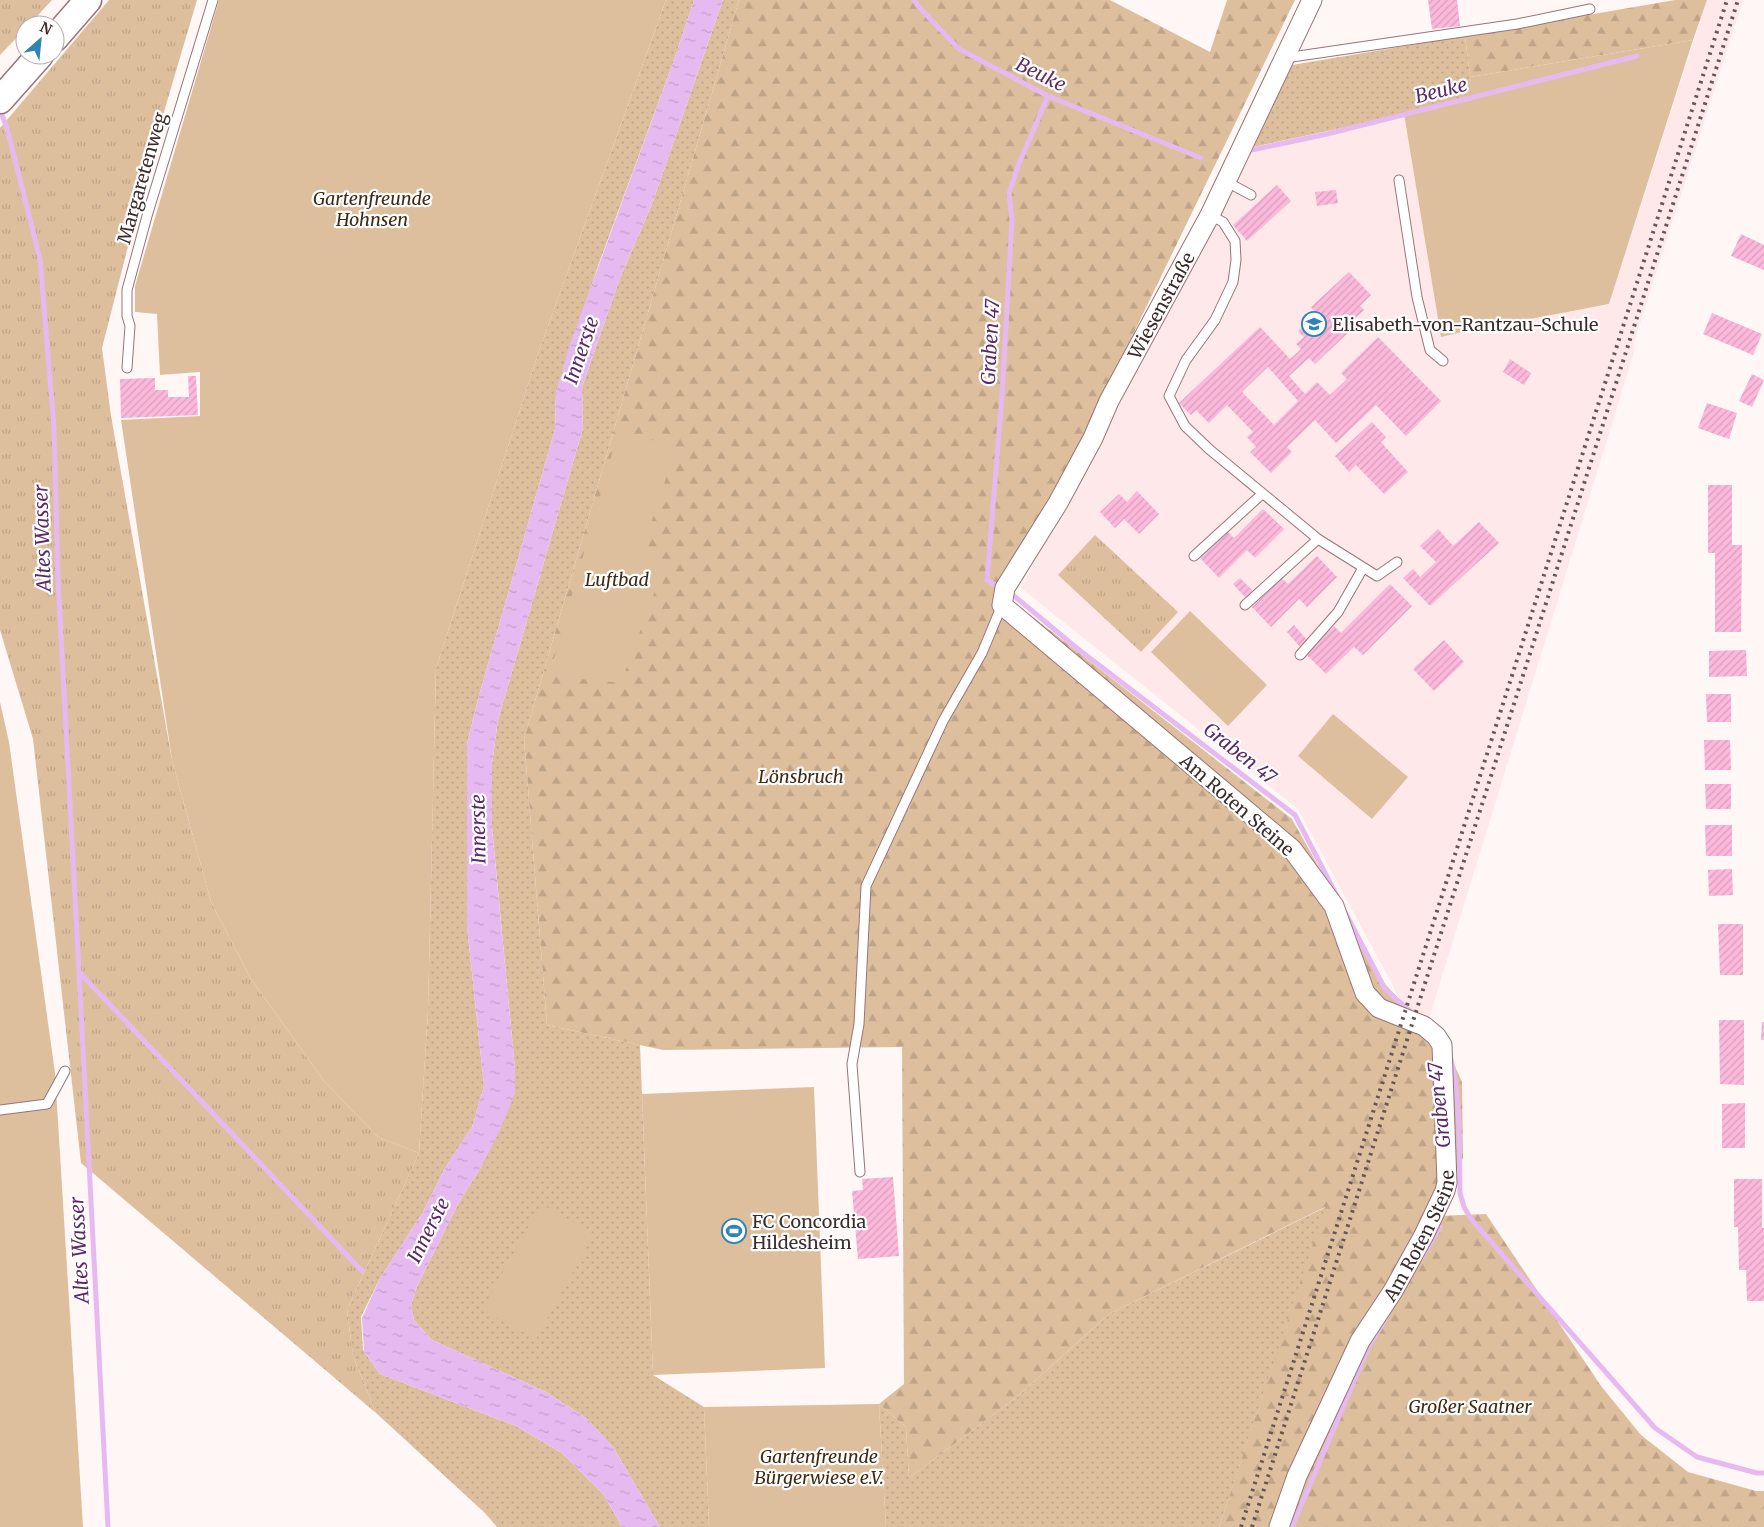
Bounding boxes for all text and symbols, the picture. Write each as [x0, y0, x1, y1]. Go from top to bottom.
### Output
north arrow [15, 15, 65, 65]
text: N [37, 18, 55, 39]
water label: Beuke [1012, 52, 1070, 97]
water label: Beuke [1412, 72, 1470, 108]
street label: Margaretenweg [112, 109, 172, 246]
park label: Gartenfreunde Hohnsen [313, 187, 431, 231]
street label: Wiesenstraße [1122, 248, 1199, 364]
water label: Graben 47 [976, 298, 1004, 385]
school or university icon: Elisabeth-von-Rantzau-Schule [1301, 311, 1327, 337]
water label: Innerste [558, 313, 604, 387]
place label: Elisabeth-von-Rantzau-Schule [1332, 313, 1598, 336]
water label: Altes Wasser [28, 484, 56, 594]
park label: Luftbad [585, 568, 650, 591]
water label: Graben 47 [1199, 717, 1282, 789]
street label: Am Roten Steine [1174, 749, 1299, 861]
park label: Lönsbruch [758, 765, 844, 788]
water label: Innerste [465, 794, 491, 864]
water label: Graben 47 [1422, 1060, 1455, 1149]
street label: Am Roten Steine [1377, 1170, 1459, 1306]
water label: Innerste [401, 1193, 455, 1267]
water label: Altes Wasser [64, 1196, 94, 1306]
place label: FC Concordia Hildesheim [752, 1210, 866, 1254]
sports icon: FC Concordia Hildesheim [721, 1218, 747, 1244]
park label: Großer Saatner [1408, 1395, 1532, 1418]
park label: Gartenfreunde Bürgerwiese e.V. [754, 1445, 884, 1489]

